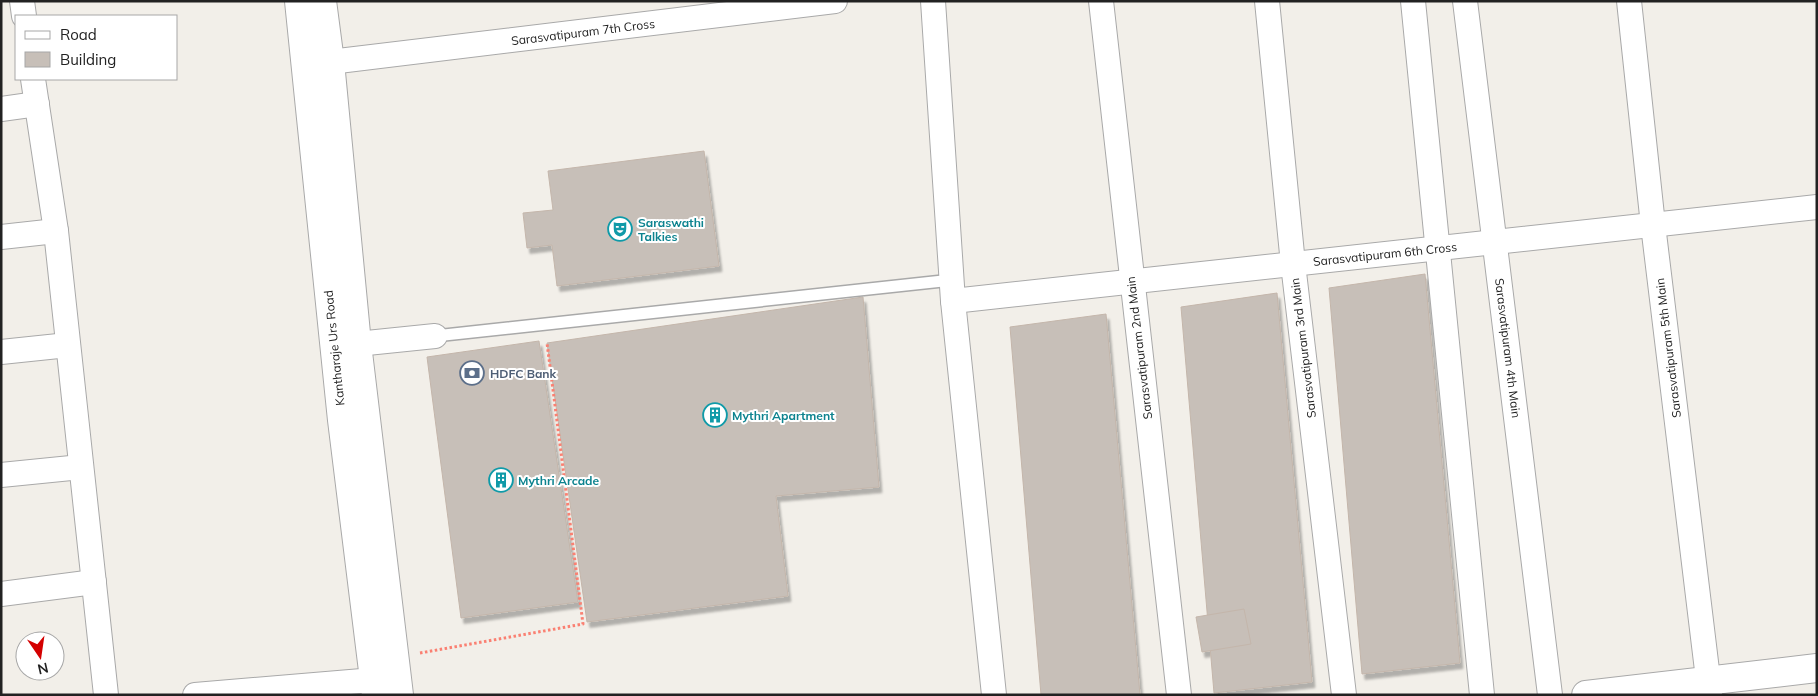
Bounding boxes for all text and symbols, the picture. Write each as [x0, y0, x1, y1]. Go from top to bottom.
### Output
legend [15, 15, 178, 80]
street label: Sarasvatipuram 7th Cross [510, 16, 656, 48]
text: Road [60, 25, 97, 44]
text: Building [60, 50, 116, 69]
place label: Saraswathi Talkies [638, 215, 704, 244]
theatre icon: Saraswathi Talkies [607, 216, 633, 242]
street label: Sarasvatipuram 6th Cross [1312, 239, 1458, 269]
street label: Sarasvatipuram 2nd Main [1123, 276, 1155, 420]
street label: Sarasvatipuram 3rd Main [1287, 277, 1319, 419]
street label: Sarasvatipuram 4th Main [1492, 277, 1524, 419]
street label: Sarasvatipuram 5th Main [1652, 277, 1684, 419]
street label: Kantharaje Urs Road [320, 290, 348, 406]
bank icon: HDFC Bank [459, 360, 485, 386]
place label: HDFC Bank [490, 366, 557, 381]
building icon: Mythri Apartment [702, 402, 728, 428]
place label: Mythri Apartment [732, 408, 835, 423]
building icon: Mythri Arcade [488, 467, 514, 493]
place label: Mythri Arcade [518, 473, 600, 488]
north arrow [15, 631, 65, 681]
text: N [36, 659, 50, 679]

